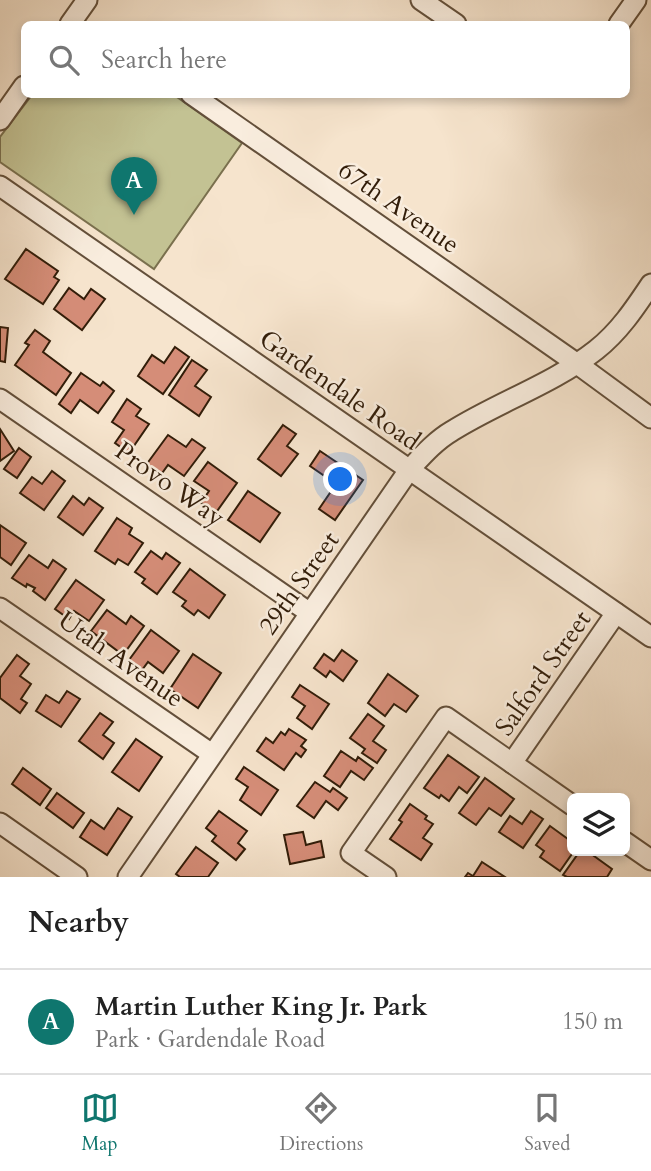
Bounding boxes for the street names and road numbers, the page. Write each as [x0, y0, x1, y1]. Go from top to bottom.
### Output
street label: 67th Avenue [331, 152, 467, 262]
street label: Gardendale Road [252, 321, 428, 459]
street label: Provo Way [108, 433, 232, 535]
street label: 29th Street [251, 524, 347, 642]
street label: Utah Avenue [51, 603, 191, 715]
street label: Salford Street [487, 603, 599, 743]

